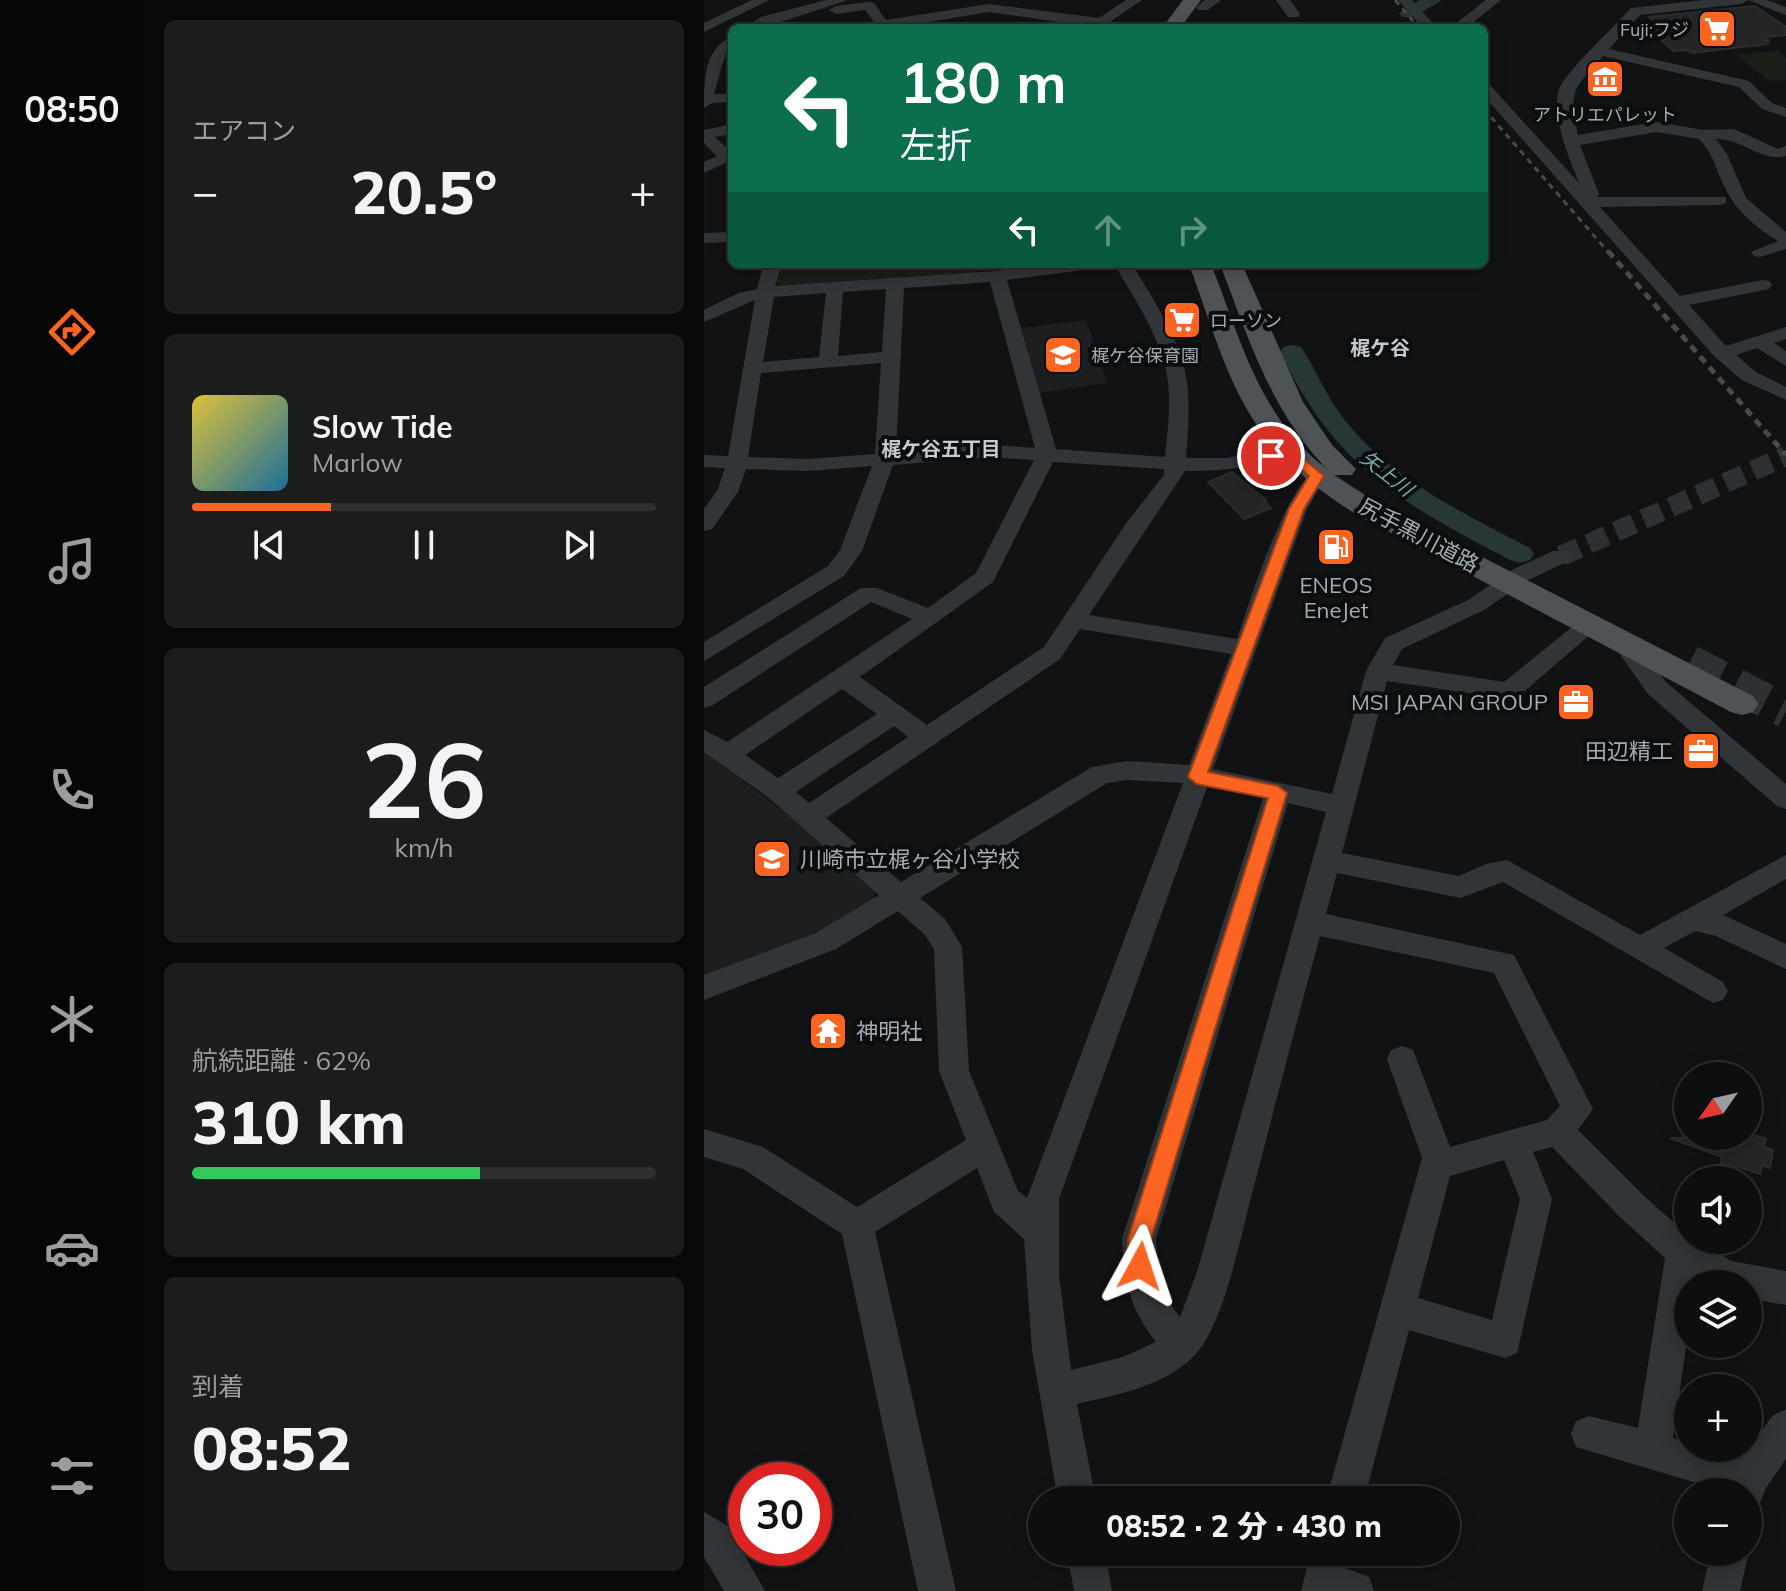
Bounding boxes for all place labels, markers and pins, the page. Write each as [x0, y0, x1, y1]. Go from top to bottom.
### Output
supermarket icon: Fuji;フジ [1696, 8, 1738, 50]
place label: Fuji;フジ [1620, 18, 1689, 41]
museum icon: アトリエパレット [1584, 58, 1626, 100]
place label: アトリエパレット [1533, 103, 1677, 126]
supermarket icon: ローソン [1161, 299, 1203, 341]
place label: ローソン [1210, 309, 1282, 332]
school or university icon: 梶ケ谷保育園 [1042, 334, 1084, 376]
place label: 梶ケ谷保育園 [1091, 344, 1199, 367]
pin [1237, 422, 1305, 490]
fuel station icon: ENEOS EneJet [1315, 526, 1357, 568]
place label: ENEOS EneJet [1300, 571, 1372, 624]
office icon: MSI JAPAN GROUP [1555, 681, 1597, 723]
place label: MSI JAPAN GROUP [1351, 688, 1548, 716]
office icon: 田辺精工 [1680, 730, 1722, 772]
place label: 田辺精工 [1585, 737, 1673, 765]
school or university icon: 川崎市立梶ヶ谷小学校 [751, 838, 793, 880]
place label: 川崎市立梶ヶ谷小学校 [800, 845, 1020, 873]
temple icon: 神明社 [807, 1010, 849, 1052]
place label: 神明社 [856, 1017, 922, 1045]

